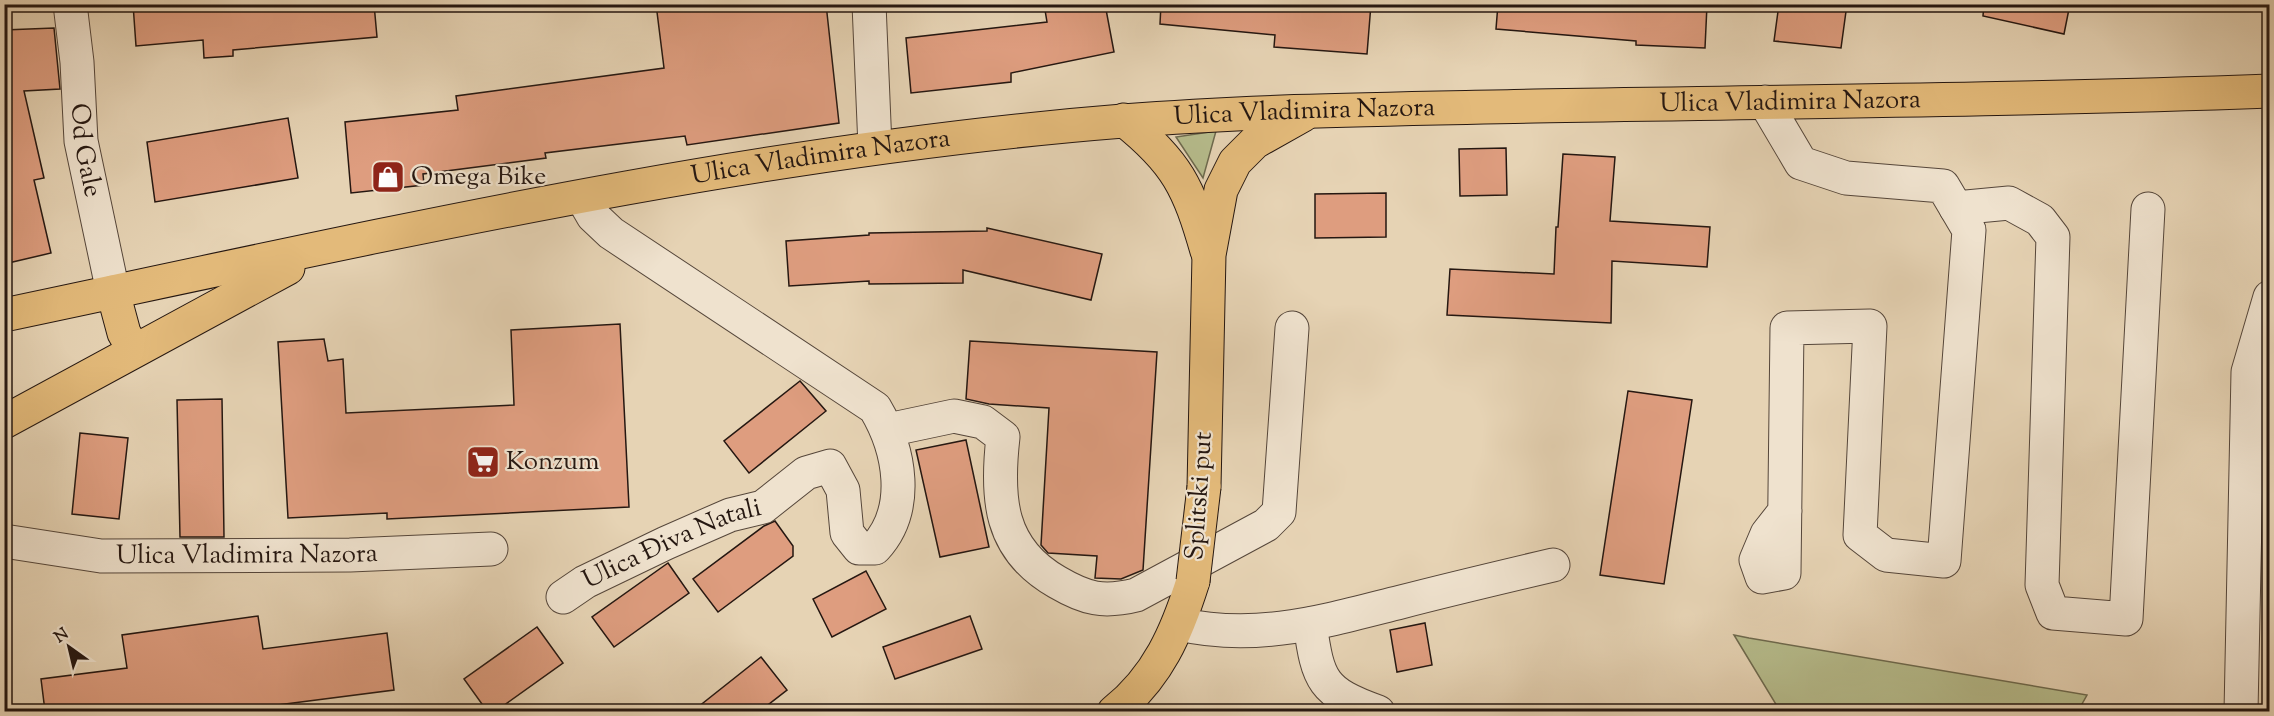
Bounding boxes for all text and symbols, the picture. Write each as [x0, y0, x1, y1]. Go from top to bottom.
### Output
street label: Ulica Vladimira Nazora [1659, 82, 1921, 123]
street label: Ulica Vladimira Nazora [1172, 90, 1435, 136]
street label: Od Gale [61, 102, 111, 200]
street label: Ulica Vladimira Nazora [688, 120, 952, 195]
shop icon: Omega Bike [370, 159, 406, 195]
place label: Omega Bike [411, 159, 546, 196]
street label: Splitski put [1177, 430, 1223, 562]
supermarket icon: Konzum [465, 444, 501, 480]
place label: Konzum [506, 444, 600, 481]
street label: Ulica Điva Natali [576, 490, 765, 599]
street label: Ulica Vladimira Nazora [116, 535, 378, 574]
north arrow [39, 617, 99, 677]
text: N [50, 623, 74, 650]

